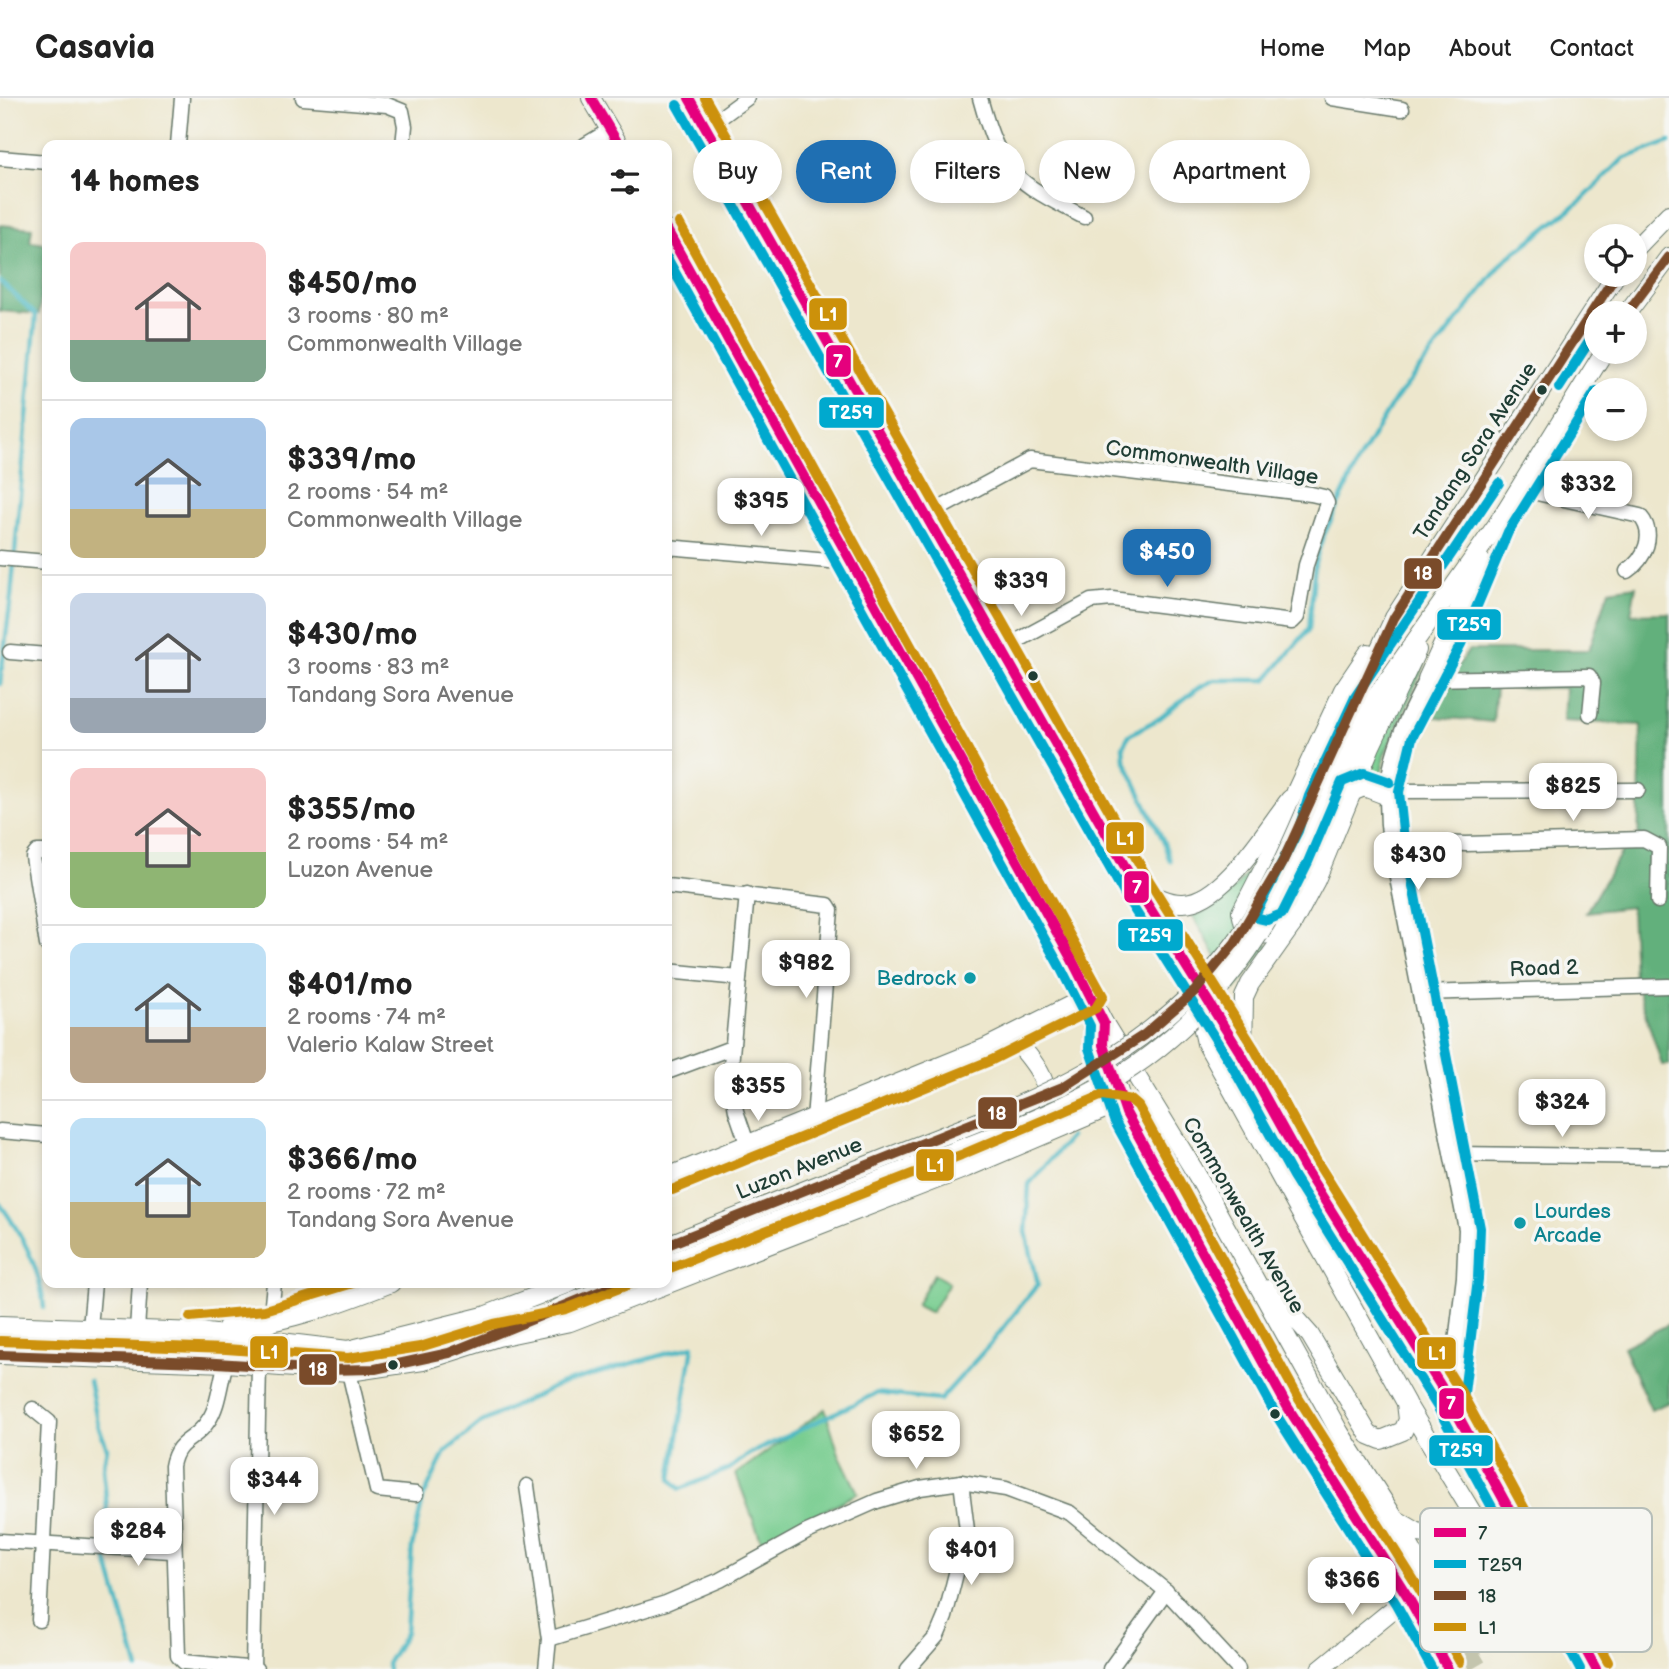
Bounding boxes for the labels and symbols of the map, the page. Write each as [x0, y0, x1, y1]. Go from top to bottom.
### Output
line badge: L1 [808, 297, 848, 331]
text: L1 [819, 304, 837, 327]
line badge: 7 [825, 344, 852, 378]
text: 7 [833, 351, 844, 374]
street label: Tandang Sora Avenue [1409, 358, 1542, 545]
unlabelled marker [1535, 383, 1549, 397]
line badge: T259 [818, 396, 885, 429]
text: T259 [829, 402, 873, 425]
street label: Commonwealth Village [1104, 435, 1320, 490]
pin: $332 [1547, 462, 1629, 521]
pin: $395 [720, 478, 802, 538]
pin: $450 [1126, 530, 1208, 589]
line badge: 18 [1403, 557, 1443, 590]
pin: $339 [980, 559, 1062, 618]
text: 18 [1413, 563, 1433, 586]
line badge: T259 [1436, 608, 1502, 641]
text: T259 [1447, 614, 1491, 637]
unlabelled marker [1026, 669, 1040, 683]
pin: $825 [1532, 764, 1614, 823]
line badge: L1 [1105, 821, 1145, 855]
text: L1 [1116, 828, 1134, 851]
pin: $430 [1377, 832, 1459, 892]
line badge: 7 [1123, 870, 1150, 904]
text: 7 [1132, 877, 1143, 900]
line badge: T259 [1117, 918, 1184, 952]
text: T259 [1128, 925, 1172, 948]
pin: $982 [765, 940, 847, 1000]
street label: Road 2 [1509, 955, 1579, 982]
place label: Bedrock [877, 966, 957, 991]
marker: Bedrock [962, 970, 978, 986]
pin: $355 [717, 1063, 799, 1123]
pin: $324 [1521, 1080, 1603, 1139]
line badge: 18 [977, 1096, 1018, 1130]
text: 18 [987, 1103, 1007, 1126]
street label: Commonwealth Avenue [1177, 1113, 1310, 1318]
street label: Luzon Avenue [733, 1132, 866, 1205]
line badge: L1 [915, 1148, 955, 1182]
text: L1 [926, 1155, 944, 1178]
place label: Lourdes Arcade [1534, 1199, 1611, 1248]
marker: Lourdes Arcade [1512, 1215, 1528, 1231]
line badge: L1 [249, 1335, 289, 1369]
line badge: L1 [1416, 1336, 1457, 1370]
text: L1 [260, 1342, 278, 1365]
text: L1 [1428, 1343, 1446, 1366]
line badge: 18 [298, 1353, 338, 1386]
unlabelled marker [386, 1358, 400, 1372]
text: 18 [308, 1359, 328, 1382]
line badge: 7 [1438, 1387, 1465, 1420]
text: 7 [1446, 1393, 1457, 1416]
unlabelled marker [1268, 1407, 1282, 1421]
pin: $652 [875, 1412, 957, 1471]
line badge: T259 [1428, 1434, 1494, 1467]
text: T259 [1439, 1440, 1483, 1463]
pin: $344 [233, 1458, 315, 1517]
pin: $284 [97, 1508, 179, 1568]
legend [1420, 1508, 1652, 1652]
text: 7 [1478, 1522, 1488, 1545]
pin: $401 [930, 1528, 1012, 1587]
text: T259 [1478, 1554, 1523, 1577]
pin: $366 [1311, 1558, 1393, 1617]
text: 18 [1478, 1585, 1496, 1608]
text: L1 [1478, 1617, 1496, 1640]

